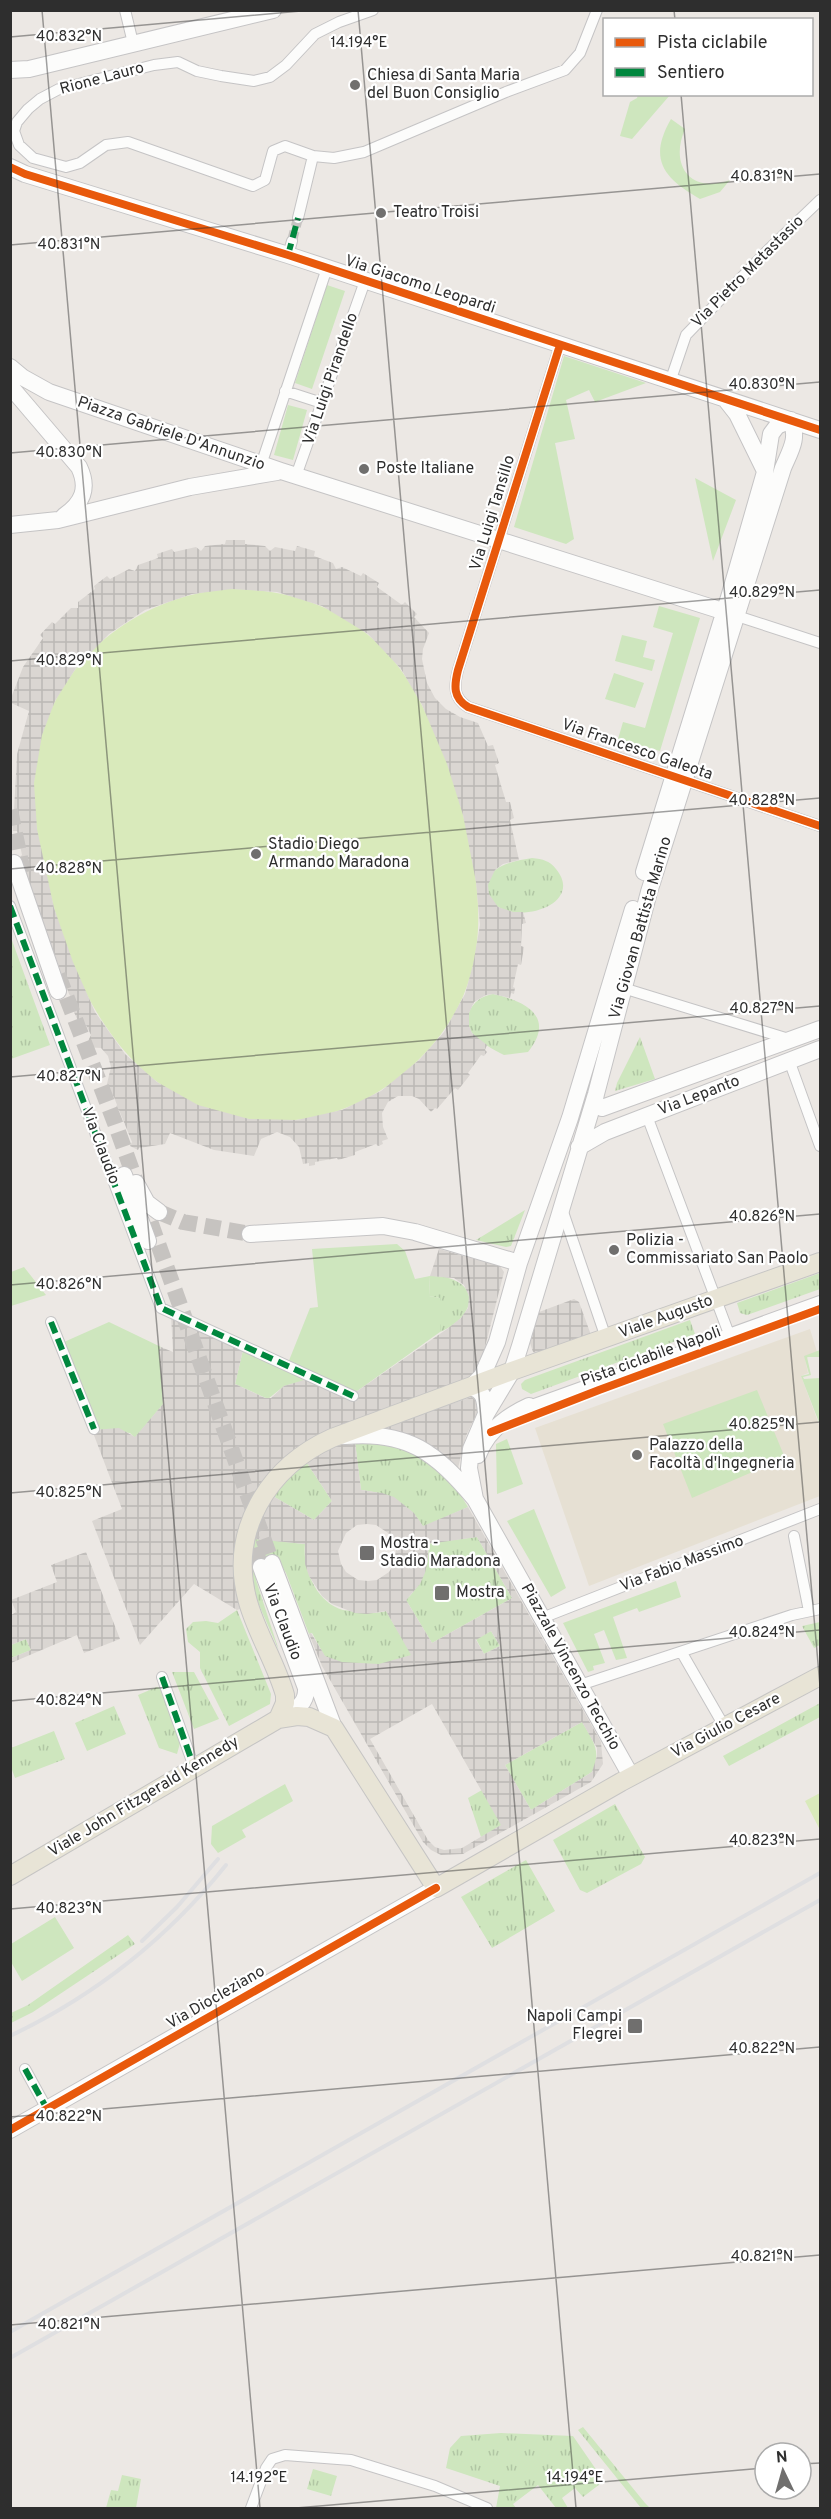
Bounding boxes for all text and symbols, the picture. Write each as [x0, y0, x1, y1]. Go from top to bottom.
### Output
legend [603, 18, 813, 96]
text: 40.832°N [36, 28, 102, 47]
text: Pista ciclabile [657, 32, 767, 55]
text: 14.194°E [331, 34, 387, 53]
street label: Rione Lauro [58, 58, 146, 100]
text: Sentiero [657, 62, 725, 85]
place label: Chiesa di Santa Maria del Buon Consiglio [367, 66, 520, 104]
marker: Chiesa di Santa Maria del Buon Consiglio [348, 78, 362, 92]
text: 40.831°N [731, 168, 793, 187]
place label: Teatro Troisi [393, 203, 479, 223]
marker: Teatro Troisi [374, 206, 388, 220]
street label: Via Pietro Metastasio [688, 212, 808, 332]
text: 40.831°N [38, 236, 100, 255]
street label: Via Giacomo Leopardi [342, 251, 498, 319]
street label: Via Luigi Pirandello [299, 310, 363, 448]
text: 40.830°N [729, 376, 795, 395]
street label: Piazza Gabriele D'Annunzio [74, 392, 268, 476]
text: 40.830°N [36, 444, 102, 463]
street label: Via Luigi Tansillo [466, 453, 520, 573]
place label: Poste Italiane [376, 459, 474, 479]
marker: Poste Italiane [357, 462, 371, 476]
text: 40.829°N [729, 584, 795, 603]
text: 40.829°N [36, 652, 102, 671]
street label: Via Francesco Galeota [559, 715, 715, 785]
text: 40.828°N [729, 792, 795, 811]
street label: Via Giovan Battista Marino [605, 834, 677, 1022]
place label: Stadio Diego Armando Maradona [268, 835, 409, 873]
marker: Stadio Diego Armando Maradona [249, 847, 263, 861]
text: 40.828°N [36, 860, 102, 879]
text: 40.827°N [730, 1000, 794, 1019]
text: 40.827°N [37, 1068, 101, 1087]
street label: Via Lepanto [655, 1071, 743, 1121]
street label: Via Claudio [76, 1105, 124, 1187]
text: 40.826°N [729, 1208, 795, 1227]
place label: Polizia - Commissariato San Paolo [626, 1231, 809, 1269]
marker: Polizia - Commissariato San Paolo [607, 1243, 621, 1257]
text: 40.826°N [36, 1276, 102, 1295]
street label: Viale Augusto [616, 1291, 716, 1343]
street label: Pista ciclabile Napoli [578, 1322, 724, 1392]
text: 40.825°N [729, 1416, 795, 1435]
place label: Palazzo della Facoltà d'Ingegneria [649, 1436, 794, 1474]
marker: Palazzo della Facoltà d'Ingegneria [630, 1448, 644, 1462]
text: 40.825°N [36, 1484, 102, 1503]
street label: Via Fabio Massimo [617, 1531, 747, 1597]
place label: Mostra - Stadio Maradona [380, 1534, 501, 1572]
marker: Mostra - Stadio Maradona [358, 1544, 376, 1562]
street label: Piazzale Vincenzo Tecchio [516, 1580, 624, 1754]
street label: Via Claudio [258, 1581, 306, 1663]
place label: Mostra [456, 1583, 505, 1603]
marker: Mostra [433, 1584, 451, 1602]
text: 40.824°N [729, 1624, 795, 1643]
street label: Via Giulio Cesare [668, 1689, 784, 1763]
text: 40.824°N [36, 1692, 102, 1711]
street label: Viale John Fitzgerald Kennedy [45, 1732, 243, 1862]
text: 40.823°N [729, 1832, 795, 1851]
text: 40.823°N [36, 1900, 102, 1919]
street label: Via Diocleziano [163, 1962, 269, 2034]
place label: Napoli Campi Flegrei [526, 2007, 622, 2045]
marker: Napoli Campi Flegrei [626, 2017, 644, 2035]
text: 40.822°N [729, 2040, 795, 2059]
text: 40.822°N [36, 2108, 102, 2127]
text: 40.821°N [731, 2248, 793, 2267]
text: 40.821°N [38, 2316, 100, 2335]
north arrow [753, 2441, 813, 2501]
text: N [775, 2448, 788, 2469]
text: 14.192°E [231, 2469, 287, 2488]
text: 14.194°E [547, 2469, 603, 2488]

